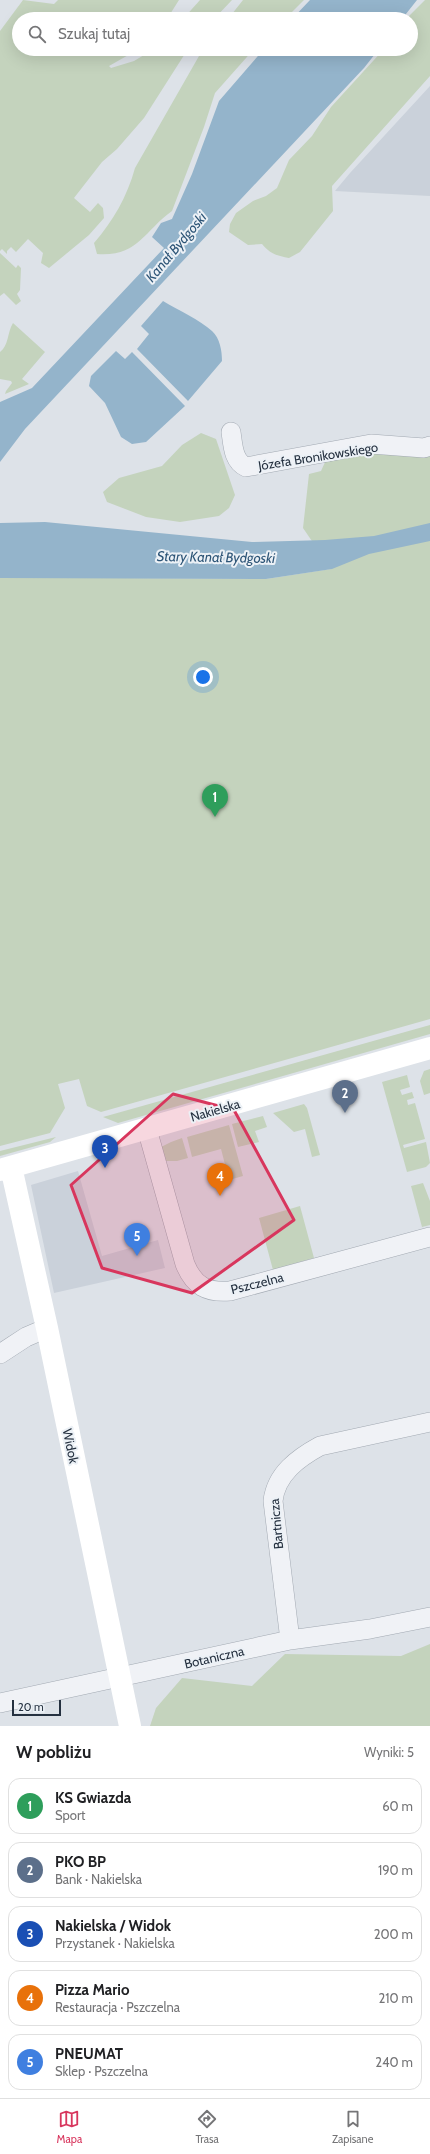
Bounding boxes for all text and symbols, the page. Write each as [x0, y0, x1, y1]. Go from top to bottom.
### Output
search box [12, 12, 418, 56]
icon: search [26, 23, 48, 45]
text: Szukaj tutaj [58, 25, 130, 43]
water label: Kanał Bydgoski [142, 208, 211, 286]
street label: Józefa Bronikowskiego [256, 439, 379, 474]
water label: Stary Kanał Bydgoski [157, 547, 276, 567]
your location [193, 667, 213, 687]
pin: 1 [202, 784, 228, 817]
pin: 2 [332, 1080, 358, 1113]
street label: Nakielska [188, 1095, 242, 1125]
pin: 3 [92, 1135, 118, 1168]
pin: 4 [207, 1163, 233, 1196]
pin: 5 [124, 1223, 150, 1256]
street label: Pszczelna [229, 1269, 286, 1297]
street label: Widok [60, 1427, 83, 1465]
street label: Bartnicza [266, 1497, 286, 1550]
street label: Botaniczna [182, 1642, 246, 1672]
scale bar [12, 1698, 61, 1717]
text: 20 m [18, 1700, 44, 1714]
text: W pobliżu [16, 1742, 91, 1762]
text: Wyniki: 5 [364, 1744, 414, 1760]
text: KS Gwiazda [55, 1789, 131, 1807]
text: 1 [28, 1798, 32, 1814]
text: 60 m [382, 1798, 413, 1814]
text: Sport [55, 1807, 85, 1823]
text: PKO BP [55, 1853, 106, 1871]
text: 2 [27, 1862, 33, 1878]
text: 190 m [378, 1862, 413, 1878]
text: Bank · Nakielska [55, 1871, 142, 1887]
text: Nakielska / Widok [55, 1917, 171, 1935]
text: 3 [26, 1926, 34, 1942]
text: 200 m [374, 1926, 413, 1942]
text: Przystanek · Nakielska [55, 1935, 175, 1951]
text: Pizza Mario [55, 1981, 129, 1999]
text: 4 [26, 1990, 34, 2006]
text: 210 m [379, 1990, 413, 2006]
text: Restauracja · Pszczelna [55, 1999, 180, 2015]
text: PNEUMAT [55, 2045, 123, 2063]
text: 5 [27, 2054, 33, 2070]
text: 240 m [375, 2054, 413, 2070]
text: Sklep · Pszczelna [55, 2063, 148, 2079]
tab: Mapa [57, 2108, 82, 2146]
tab: Trasa [195, 2108, 219, 2146]
tab: Zapisane [332, 2108, 373, 2146]

